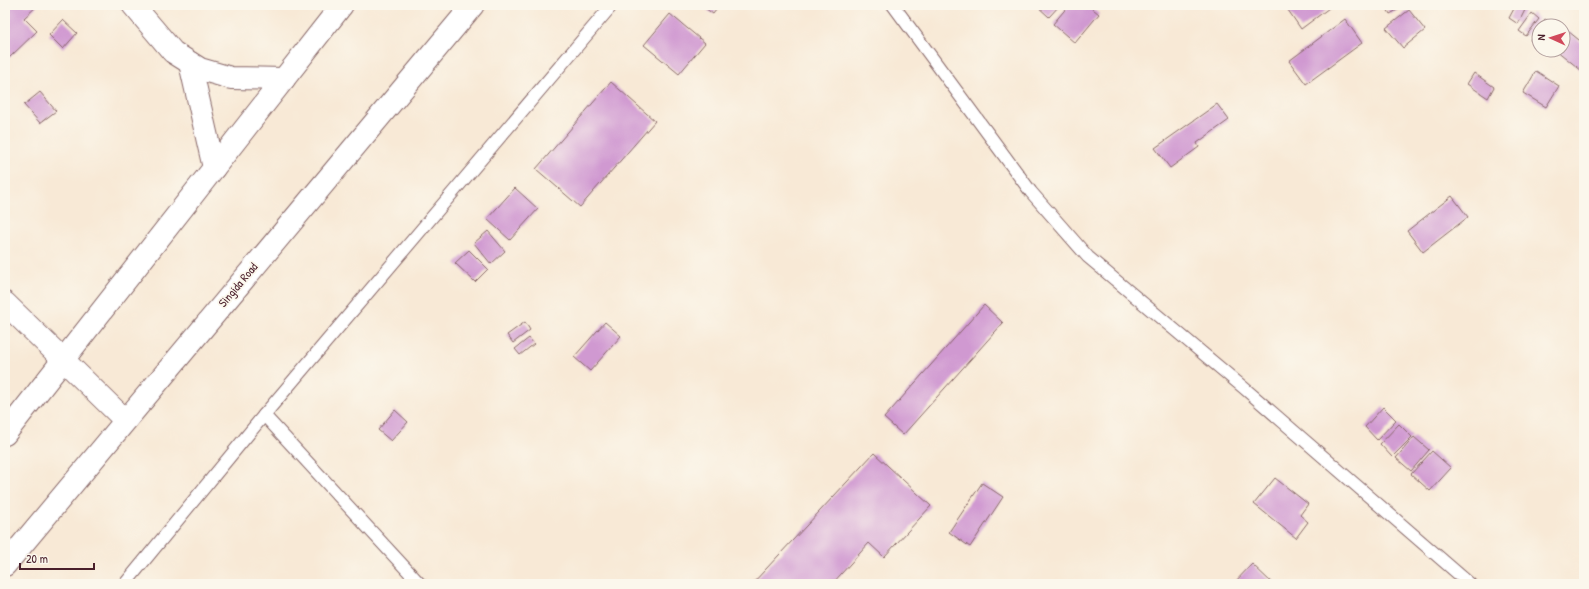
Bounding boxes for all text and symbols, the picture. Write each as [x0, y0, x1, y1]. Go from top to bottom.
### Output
north arrow [1531, 18, 1571, 58]
text: N [1534, 34, 1548, 41]
street label: Singida Road [214, 258, 262, 311]
scale bar [20, 545, 94, 571]
text: 20 m [26, 550, 48, 567]

